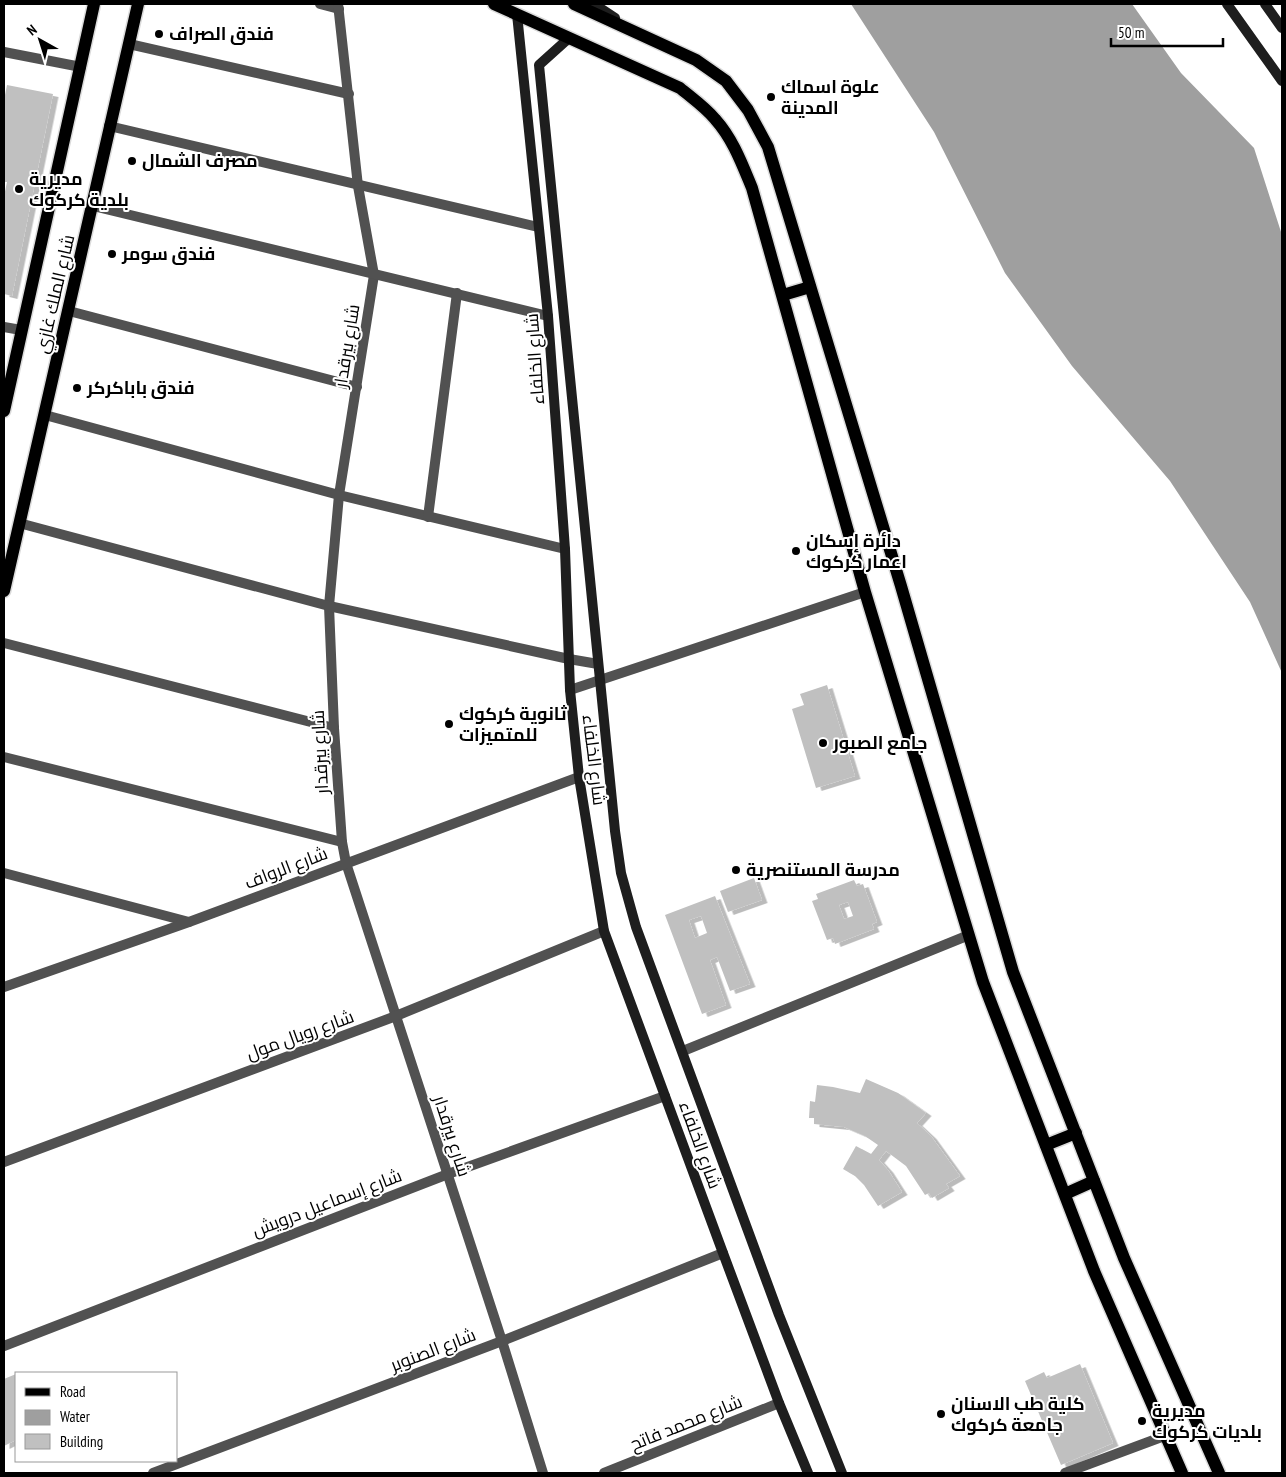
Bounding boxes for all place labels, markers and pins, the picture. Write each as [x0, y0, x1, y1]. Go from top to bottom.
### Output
place label: فندق الصراف [169, 22, 274, 45]
marker: فندق الصراف [153, 28, 165, 40]
place label: علوة اسماك المدينة [781, 75, 880, 119]
marker: علوة اسماك المدينة [765, 91, 777, 103]
place label: مصرف الشمال [142, 149, 258, 172]
marker: مصرف الشمال [126, 155, 138, 167]
place label: مديرية بلدية كركوك [29, 167, 129, 211]
marker: مديرية بلدية كركوك [13, 183, 25, 195]
place label: فندق سومر [121, 242, 215, 265]
marker: فندق سومر [106, 248, 118, 260]
place label: فندق باباكركر [86, 376, 195, 399]
marker: فندق باباكركر [71, 382, 83, 394]
place label: دائرة إسكان اعمار كركوك [806, 529, 907, 573]
marker: دائرة إسكان اعمار كركوك [790, 545, 802, 557]
place label: ثانوية كركوك للمتميزات [459, 702, 567, 746]
marker: ثانوية كركوك للمتميزات [443, 718, 455, 730]
place label: جامع الصبور [832, 731, 927, 755]
marker: جامع الصبور [817, 737, 829, 749]
place label: مدرسة المستنصرية [746, 858, 900, 881]
marker: مدرسة المستنصرية [730, 864, 742, 876]
place label: كلية طب الاسنان جامعة كركوك [951, 1392, 1085, 1436]
place label: مديرية بلديات كركوك [1152, 1399, 1262, 1443]
marker: كلية طب الاسنان جامعة كركوك [935, 1408, 947, 1420]
marker: مديرية بلديات كركوك [1136, 1415, 1148, 1427]

